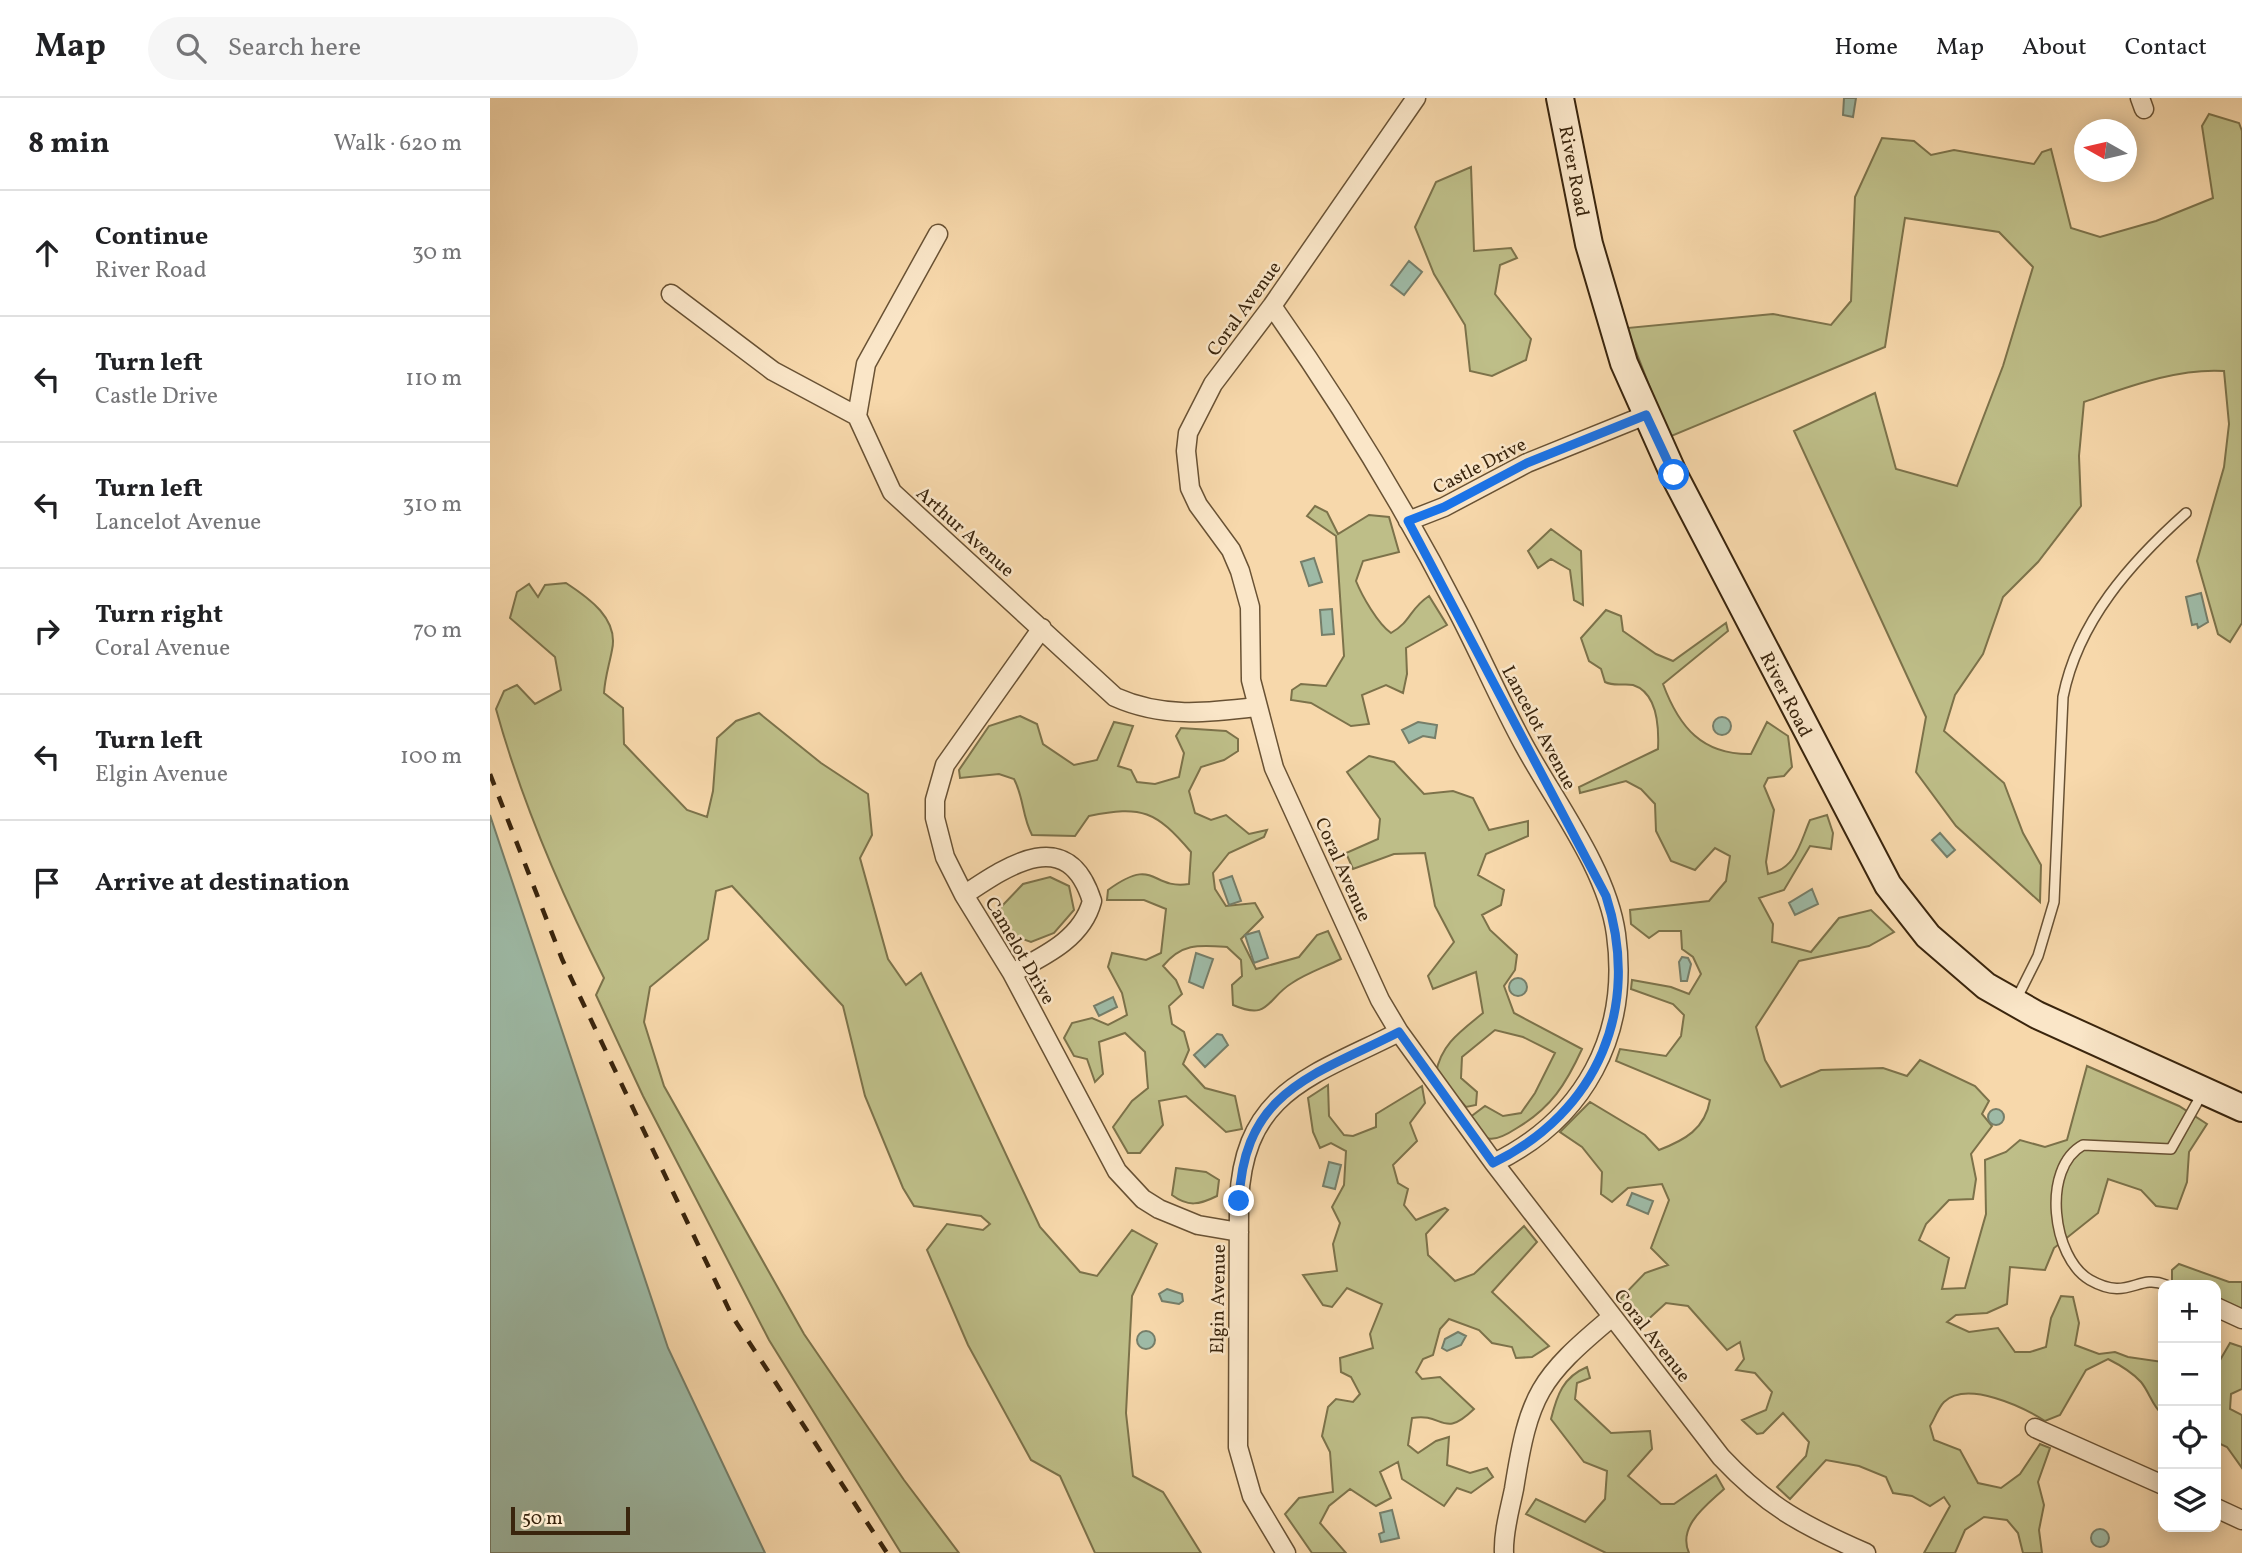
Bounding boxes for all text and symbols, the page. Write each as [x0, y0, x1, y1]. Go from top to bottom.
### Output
search box [148, 17, 638, 80]
text: Map [35, 25, 106, 71]
icon: search [172, 29, 210, 67]
text: Search here [228, 30, 361, 66]
text: Home [1834, 31, 1898, 65]
text: Map [1936, 31, 1984, 65]
text: About [2022, 31, 2087, 65]
text: Contact [2125, 31, 2207, 65]
north arrow [2074, 119, 2137, 182]
text: 8 min [28, 123, 110, 165]
street label: River Road [1551, 124, 1595, 219]
text: Walk · 620 m [333, 128, 462, 160]
text: Continue [95, 219, 208, 255]
icon: ahead [28, 234, 66, 272]
text: 30 m [412, 237, 462, 269]
text: River Road [95, 255, 207, 287]
street label: Coral Avenue [1201, 256, 1288, 362]
text: Turn left [95, 345, 203, 381]
icon: left [28, 360, 66, 398]
text: 110 m [405, 363, 462, 395]
text: Castle Drive [95, 381, 218, 413]
street label: Castle Drive [1429, 432, 1531, 501]
route start [1658, 459, 1689, 490]
text: Turn left [95, 471, 203, 507]
street label: Arthur Avenue [910, 481, 1019, 584]
icon: left [28, 486, 66, 524]
text: 310 m [402, 489, 462, 521]
text: Lancelot Avenue [95, 507, 261, 539]
text: Turn right [95, 597, 223, 633]
icon: right [28, 612, 66, 650]
text: 70 m [413, 615, 462, 647]
text: Coral Avenue [95, 633, 230, 665]
street label: River Road [1753, 648, 1818, 742]
street label: Lancelot Avenue [1495, 661, 1582, 795]
text: Turn left [95, 723, 203, 759]
icon: left [28, 738, 66, 776]
text: 100 m [400, 741, 462, 773]
text: Elgin Avenue [95, 759, 228, 791]
street label: Coral Avenue [1308, 814, 1377, 926]
icon: arrive [28, 864, 66, 902]
text: Arrive at destination [95, 865, 350, 901]
street label: Camelot Drive [978, 892, 1061, 1010]
route end [1223, 1185, 1254, 1216]
street label: Elgin Avenue [1205, 1244, 1233, 1354]
map controls [2158, 1280, 2221, 1532]
button: + [2158, 1280, 2221, 1343]
street label: Coral Avenue [1607, 1284, 1696, 1388]
button: − [2158, 1343, 2221, 1406]
button: locate [2158, 1406, 2221, 1469]
button: layers [2158, 1469, 2221, 1532]
scale bar [511, 1504, 630, 1536]
text: 50 m [522, 1506, 563, 1532]

